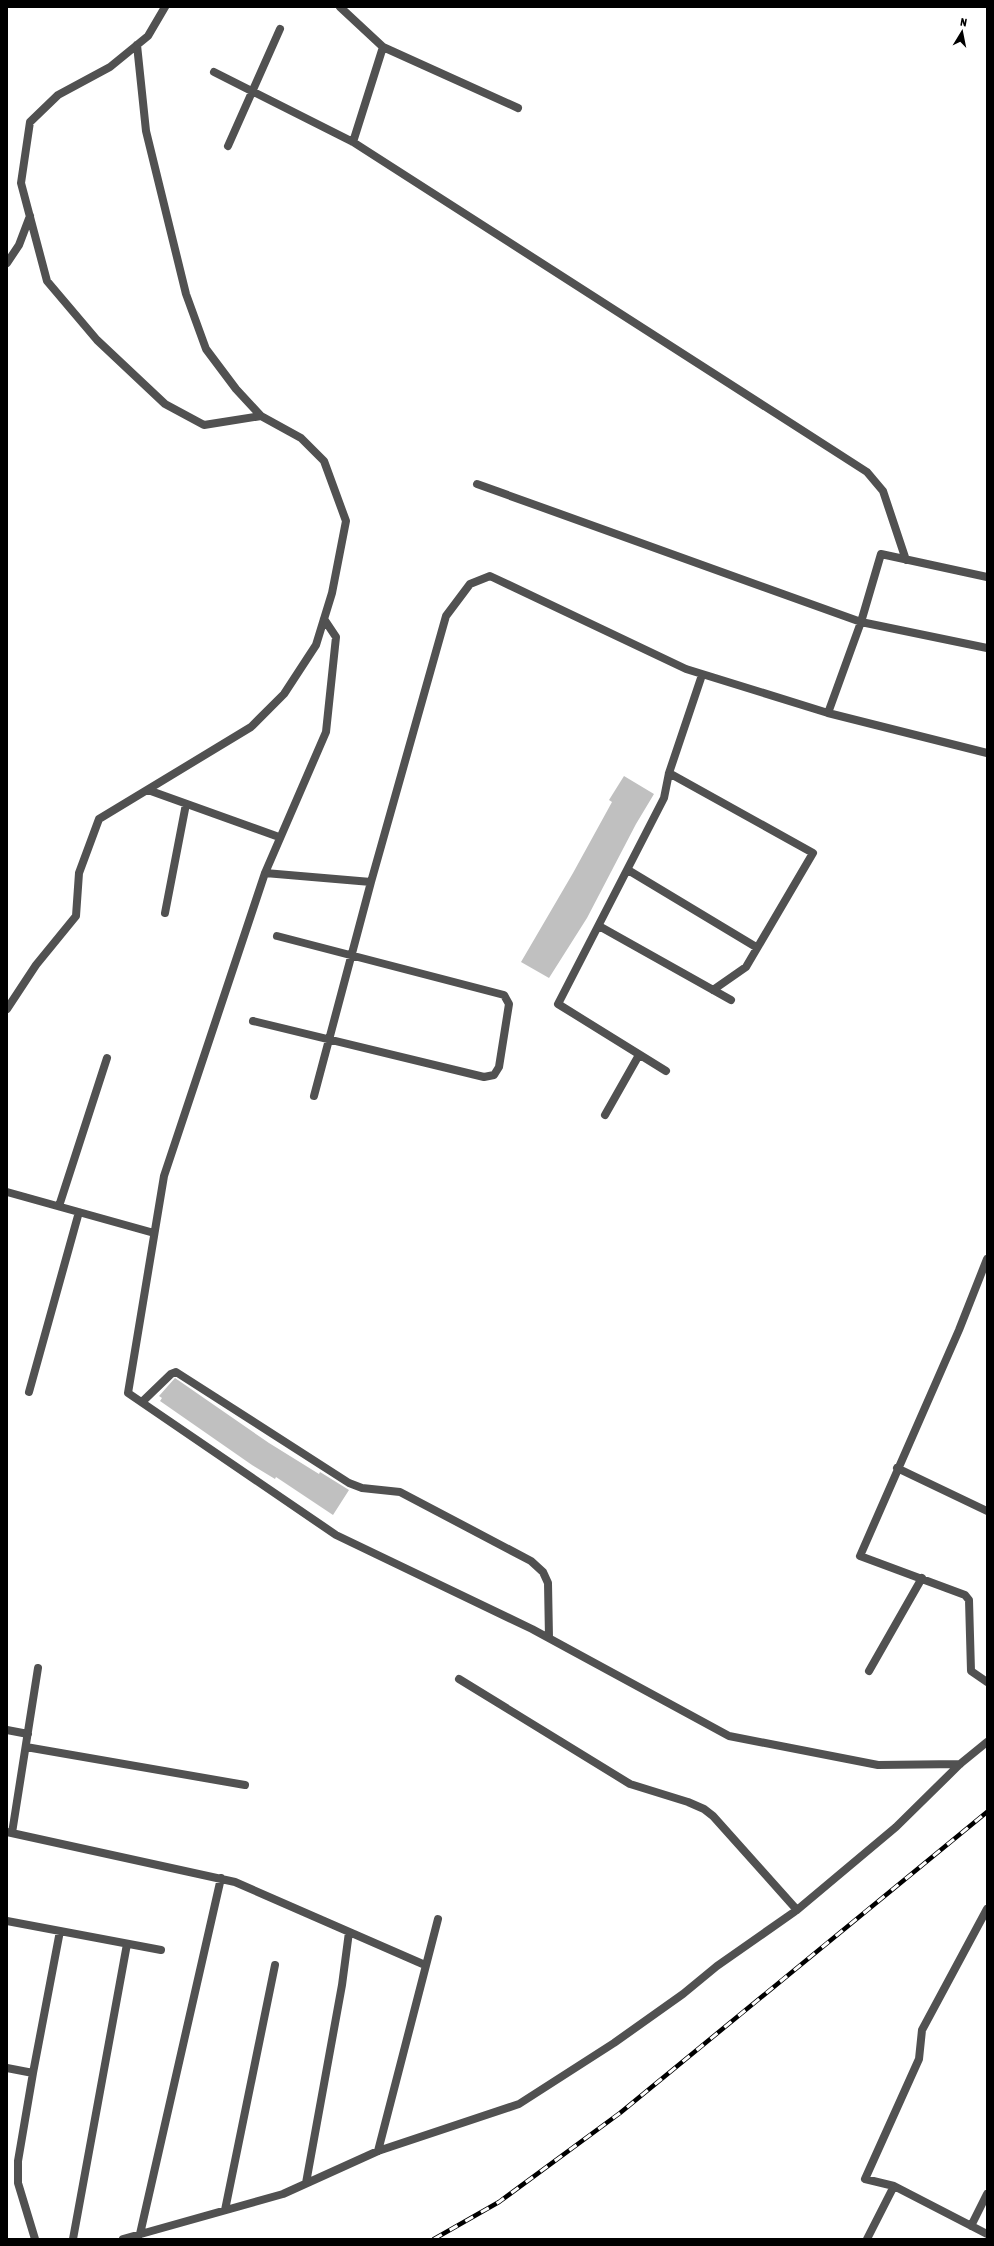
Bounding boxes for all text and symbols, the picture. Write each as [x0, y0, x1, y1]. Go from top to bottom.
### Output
north arrow [942, 12, 982, 52]
text: N [959, 16, 968, 29]

